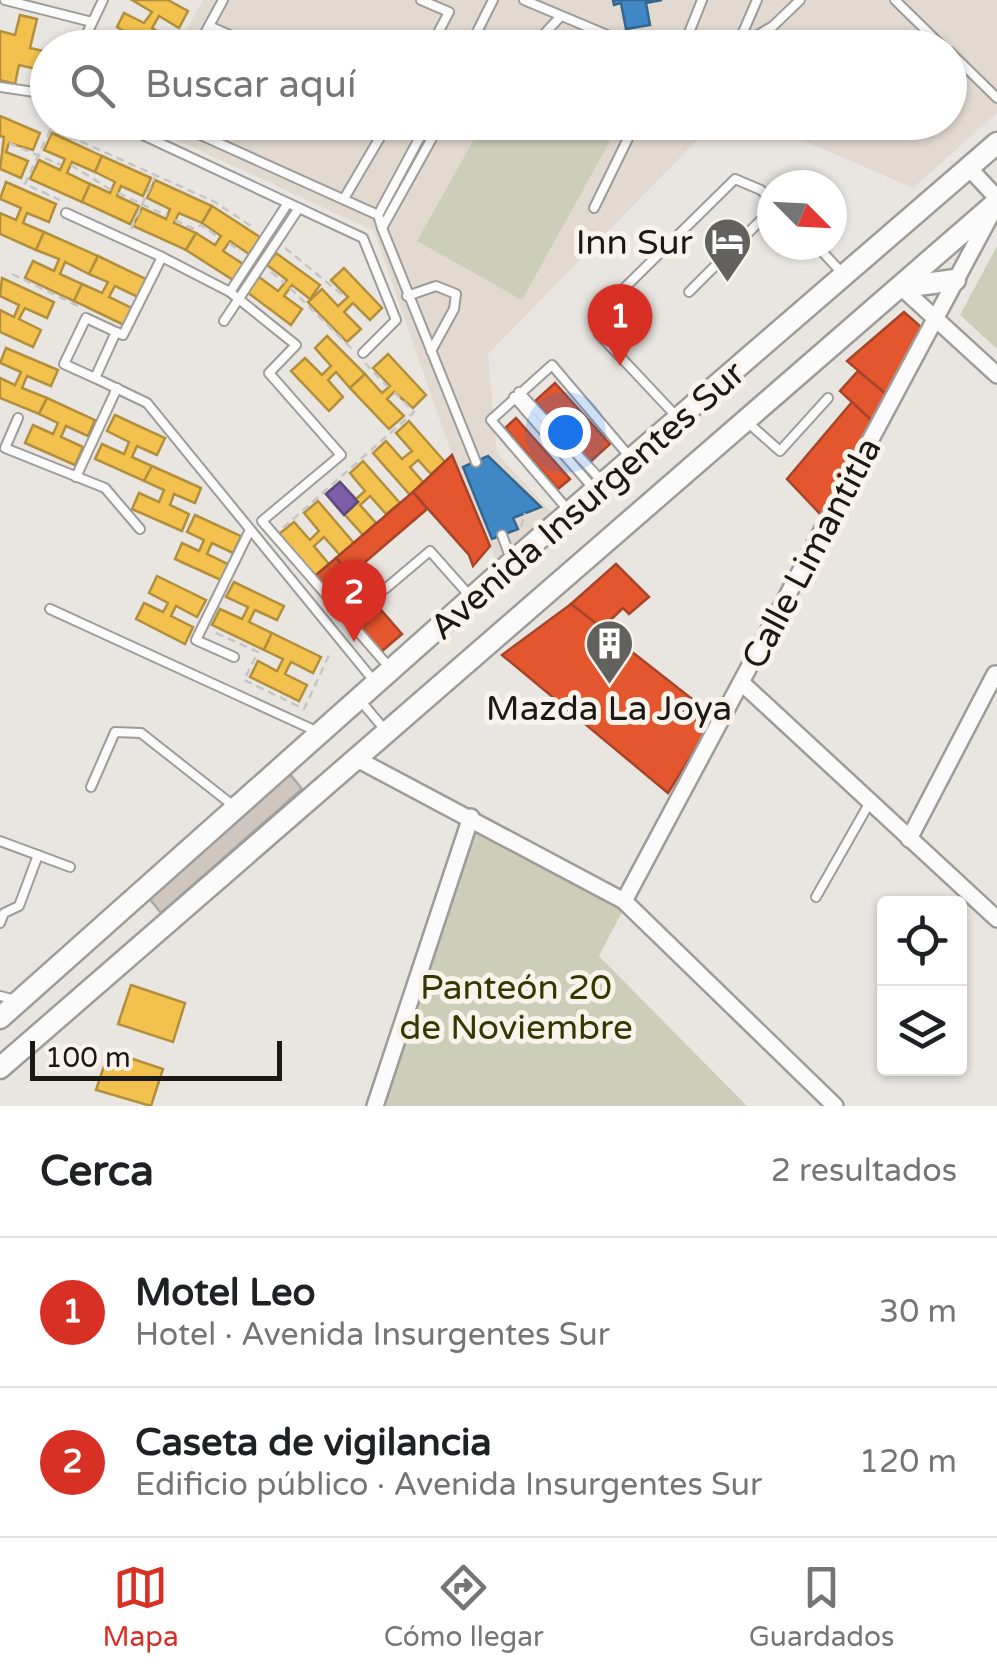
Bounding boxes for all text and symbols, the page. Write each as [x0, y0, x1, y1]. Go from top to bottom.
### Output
search box [30, 30, 967, 140]
icon: search [65, 58, 120, 113]
text: Buscar aquí [145, 62, 356, 108]
north arrow [757, 170, 847, 260]
hotel icon: Inn Sur [702, 216, 754, 284]
place label: Inn Sur [576, 222, 694, 264]
pin: 1 [588, 284, 652, 366]
street label: Avenida Insurgentes Sur [422, 352, 754, 649]
your location [540, 407, 591, 458]
street label: Calle Limantitla [733, 431, 890, 676]
pin: 2 [322, 560, 386, 642]
building icon: Mazda La Joya [583, 618, 635, 686]
place label: Mazda La Joya [486, 688, 732, 730]
map controls [877, 896, 967, 1076]
button: locate [877, 896, 967, 986]
park label: Panteón 20 de Noviembre [399, 967, 633, 1049]
button: layers [877, 986, 967, 1076]
scale bar [30, 1036, 282, 1080]
text: 100 m [45, 1041, 131, 1075]
text: Cerca [40, 1146, 154, 1197]
text: 2 resultados [771, 1152, 957, 1190]
text: Motel Leo [135, 1270, 316, 1316]
text: 1 [62, 1293, 83, 1331]
text: 30 m [879, 1293, 957, 1331]
text: Hotel · Avenida Insurgentes Sur [135, 1316, 610, 1354]
text: Caseta de vigilancia [135, 1420, 492, 1466]
text: 2 [62, 1443, 83, 1481]
text: 120 m [859, 1443, 957, 1481]
text: Edificio público · Avenida Insurgentes Sur [135, 1466, 762, 1504]
tab: Mapa [103, 1560, 179, 1654]
tab: Cómo llegar [384, 1560, 544, 1654]
tab: Guardados [749, 1560, 895, 1654]

